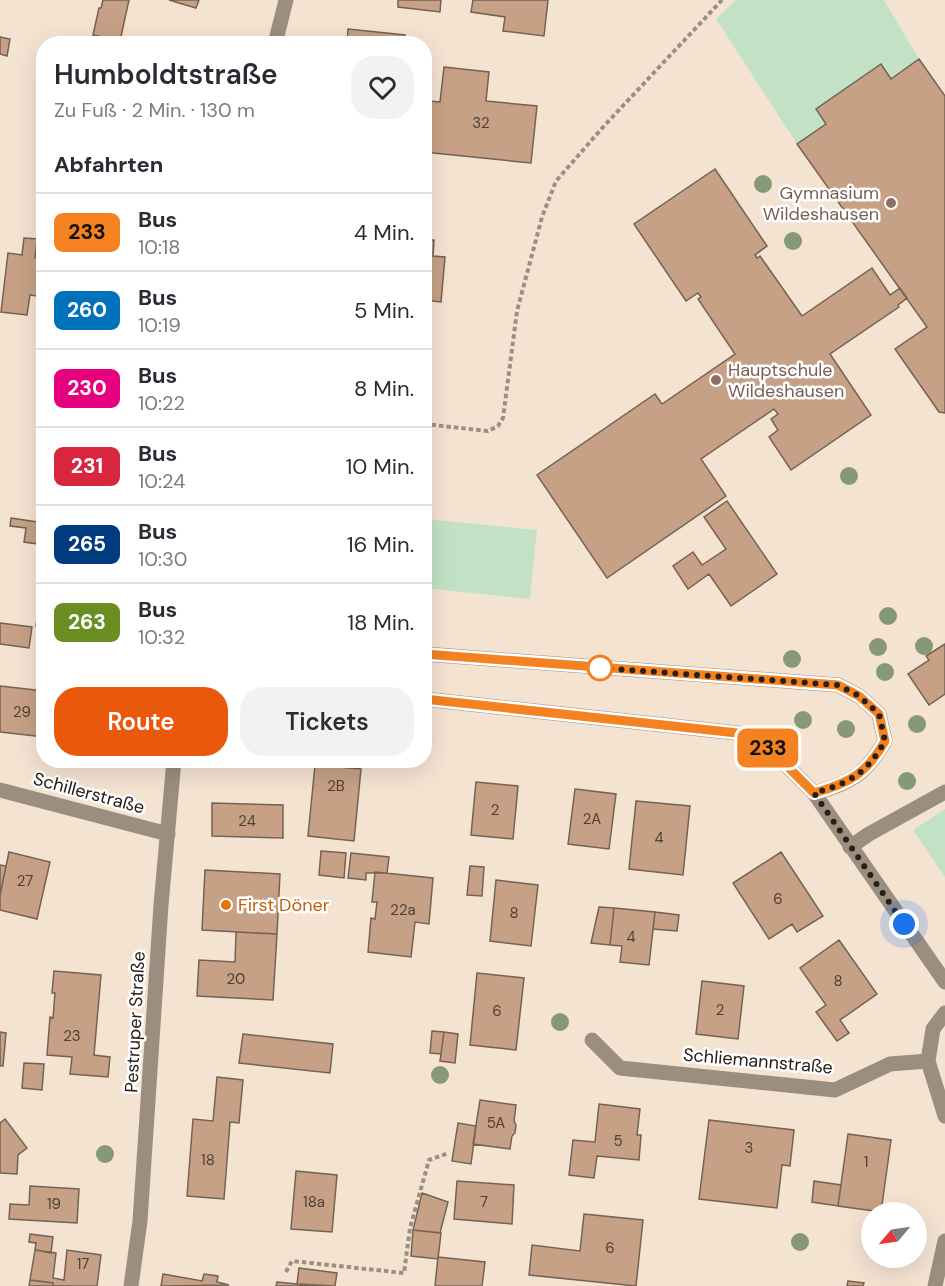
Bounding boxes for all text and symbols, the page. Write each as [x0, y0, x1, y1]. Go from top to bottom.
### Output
text: Humboldtstraße [54, 56, 278, 93]
button: heart [351, 56, 414, 119]
text: Zu Fuß · 2 Min. · 130 m [54, 97, 255, 123]
house number: 32 [472, 113, 490, 133]
text: Abfahrten [54, 150, 163, 179]
place label: Gymnasium Wildeshausen [763, 181, 879, 226]
marker: Gymnasium Wildeshausen [884, 196, 898, 210]
text: Bus [138, 205, 177, 234]
text: 233 [68, 218, 106, 246]
text: 4 Min. [354, 218, 414, 247]
text: 10:18 [138, 234, 180, 260]
text: Bus [138, 283, 177, 312]
text: 260 [67, 296, 107, 324]
text: 5 Min. [354, 296, 414, 325]
text: 10:19 [138, 312, 181, 338]
place label: Hauptschule Wildeshausen [728, 358, 844, 403]
text: Bus [138, 361, 177, 390]
marker: Hauptschule Wildeshausen [709, 373, 723, 387]
text: 230 [67, 374, 107, 402]
text: 8 Min. [354, 374, 414, 403]
text: 10:22 [138, 390, 185, 416]
text: Bus [138, 439, 177, 468]
text: 231 [71, 452, 103, 480]
text: 10 Min. [345, 452, 414, 481]
text: 10:24 [138, 468, 185, 494]
text: Bus [138, 517, 177, 546]
text: 265 [68, 530, 106, 558]
text: 16 Min. [347, 530, 414, 559]
text: 10:30 [138, 546, 187, 572]
text: Bus [138, 595, 177, 624]
text: 263 [68, 608, 106, 636]
text: 18 Min. [347, 608, 414, 637]
text: 10:32 [138, 624, 185, 650]
unlabelled marker [587, 655, 613, 681]
button: Route [54, 687, 228, 756]
button: Tickets [240, 687, 414, 756]
house number: 29 [13, 702, 31, 722]
line badge: 233 [734, 728, 802, 768]
text: 233 [749, 734, 787, 762]
street label: Schillerstraße [31, 767, 147, 819]
house number: 2B [327, 776, 345, 796]
house number: 2 [491, 800, 499, 820]
house number: 2A [583, 809, 601, 829]
house number: 24 [238, 811, 256, 831]
house number: 4 [654, 828, 664, 848]
house number: 27 [17, 871, 33, 891]
house number: 6 [773, 889, 783, 909]
place label: First Döner [238, 893, 330, 917]
marker: First Döner [219, 898, 233, 912]
house number: 22a [390, 900, 416, 920]
house number: 8 [509, 903, 519, 923]
your location [889, 909, 919, 939]
house number: 4 [626, 927, 636, 947]
street label: Pestruper Straße [119, 951, 151, 1093]
house number: 20 [227, 969, 245, 989]
house number: 8 [833, 971, 843, 991]
house number: 2 [716, 1000, 724, 1020]
house number: 6 [492, 1001, 502, 1021]
house number: 23 [63, 1026, 81, 1046]
street label: Schliemannstraße [682, 1043, 834, 1079]
house number: 5A [487, 1113, 505, 1133]
house number: 5 [613, 1131, 623, 1151]
house number: 3 [745, 1138, 753, 1158]
house number: 18 [201, 1150, 215, 1170]
house number: 1 [864, 1152, 868, 1172]
house number: 18a [303, 1192, 325, 1212]
house number: 7 [480, 1192, 488, 1212]
house number: 19 [47, 1194, 61, 1214]
north arrow [861, 1202, 927, 1268]
map controls [861, 1202, 927, 1268]
house number: 6 [605, 1238, 615, 1258]
house number: 17 [77, 1254, 89, 1274]

